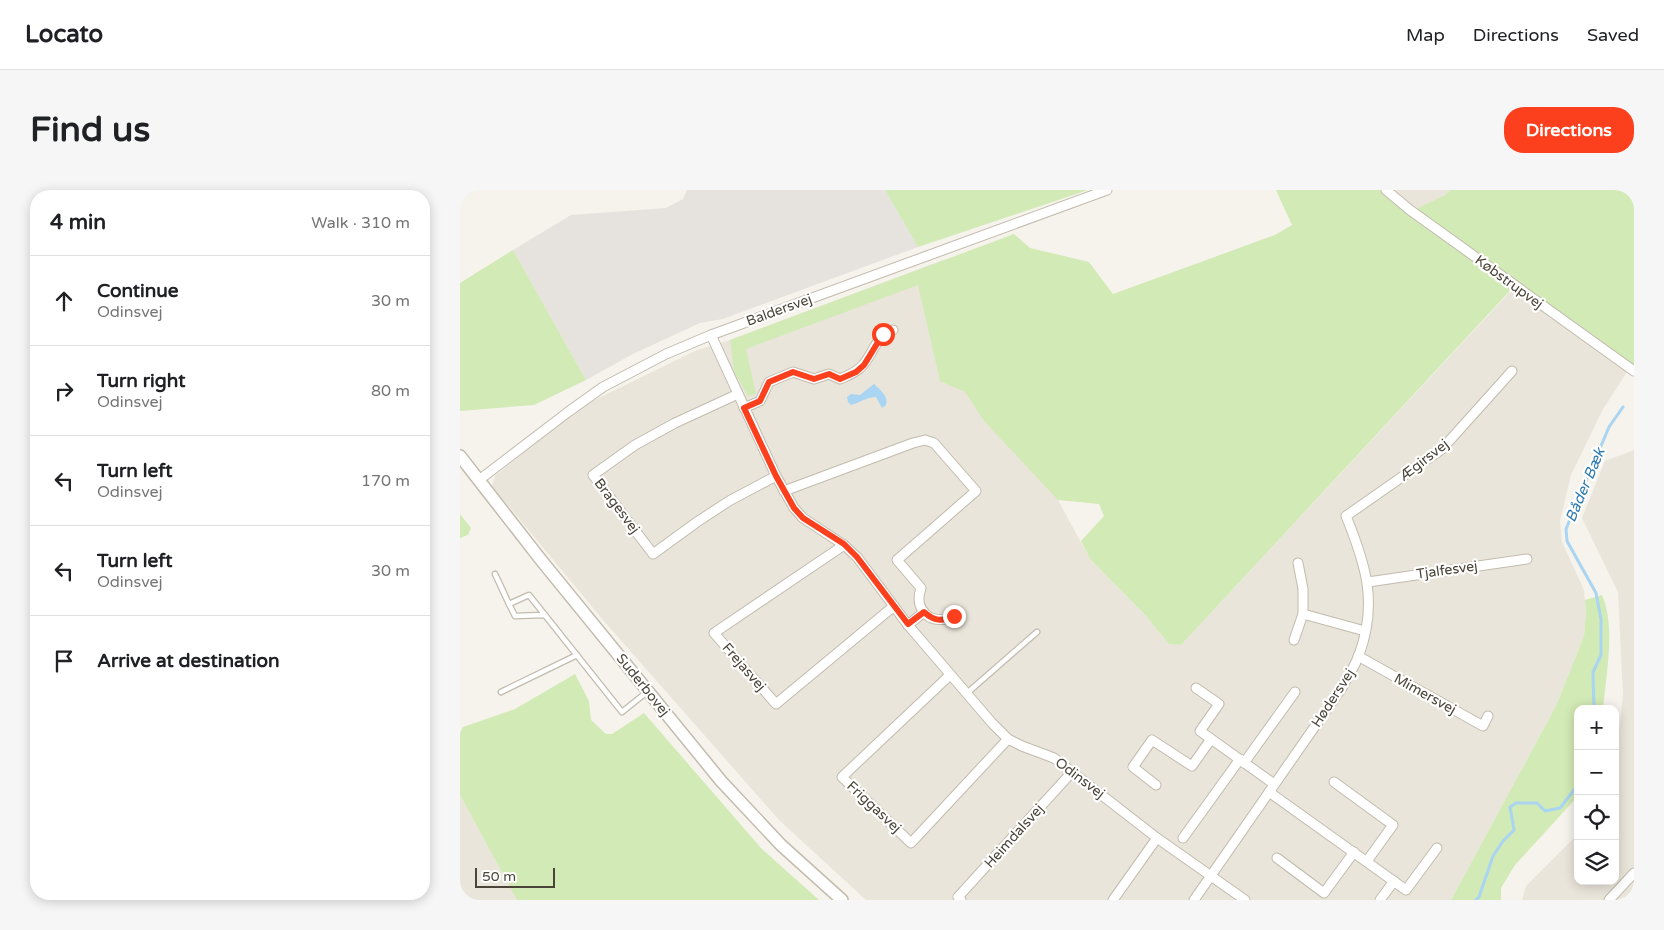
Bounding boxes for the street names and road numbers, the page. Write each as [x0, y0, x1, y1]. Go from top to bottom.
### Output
street label: Købstrupvej [1472, 252, 1546, 312]
street label: Baldersvej [744, 290, 814, 330]
street label: Ægirsvej [1396, 436, 1452, 484]
street label: Bragesvej [591, 475, 643, 537]
street label: Tjalfesvej [1415, 557, 1479, 583]
street label: Frejasvej [719, 639, 769, 695]
street label: Suderbovej [613, 650, 673, 720]
street label: Hødersvej [1308, 665, 1358, 731]
street label: Mimersvej [1391, 670, 1459, 718]
street label: Odinsvej [1052, 754, 1108, 802]
street label: Friggasvej [843, 778, 905, 836]
street label: Heimdalsvej [981, 800, 1047, 872]

